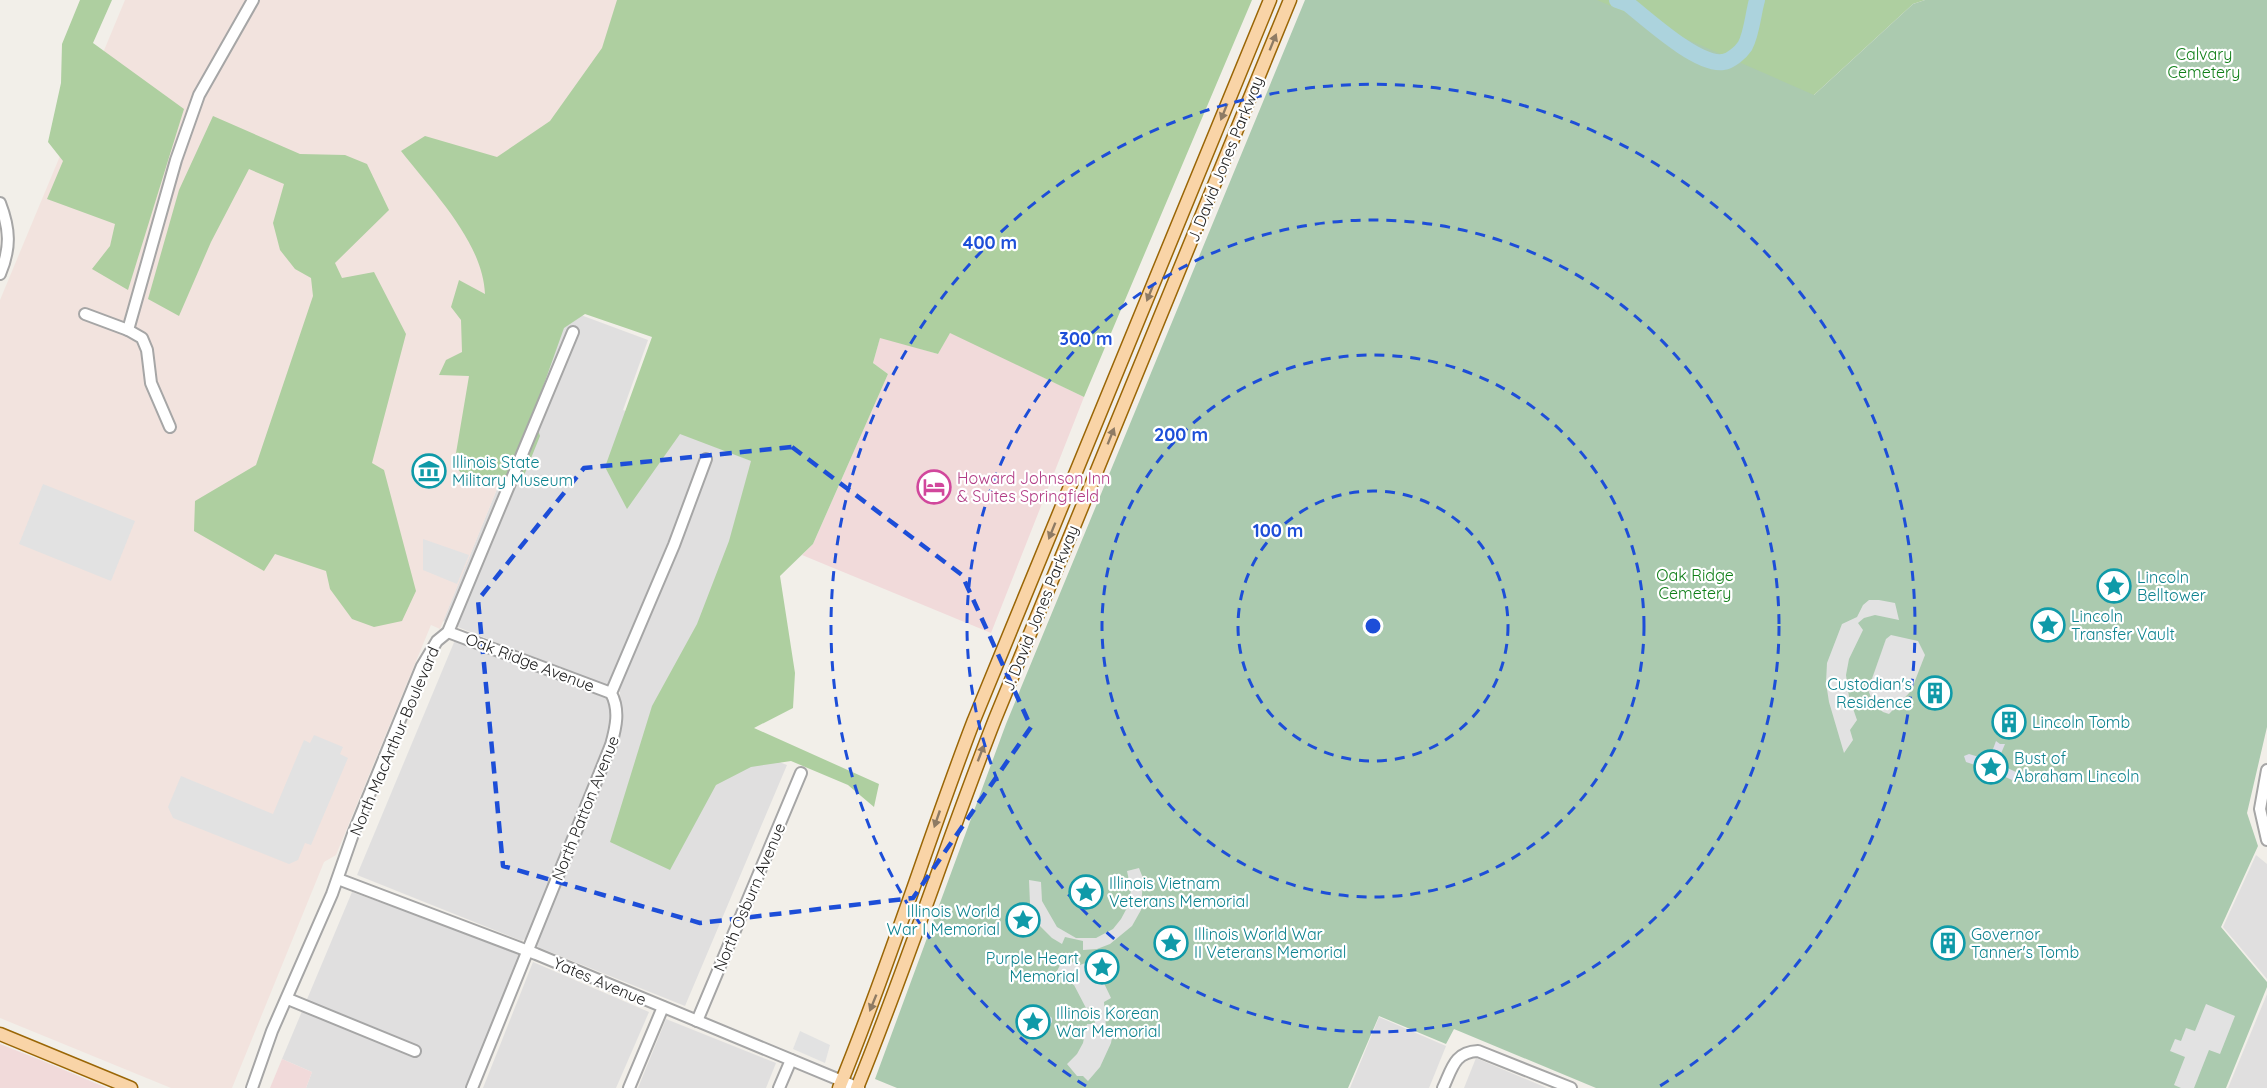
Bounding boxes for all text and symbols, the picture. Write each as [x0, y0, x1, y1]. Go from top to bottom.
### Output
one-way arrow [1268, 33, 1278, 51]
park label: Calvary Cemetery [2168, 44, 2240, 82]
street label: J. David Jones Parkway [1183, 73, 1267, 245]
one-way arrow [1219, 104, 1229, 122]
text: 400 m [963, 231, 1017, 254]
one-way arrow [1145, 284, 1155, 302]
text: 300 m [1059, 327, 1113, 350]
text: 200 m [1154, 423, 1208, 446]
one-way arrow [1106, 427, 1116, 445]
place label: Illinois State Military Museum [452, 452, 573, 490]
museum icon: Illinois State Military Museum [411, 453, 447, 489]
place label: Howard Johnson Inn & Suites Springfield [957, 468, 1110, 506]
hotel icon: Howard Johnson Inn & Suites Springfield [916, 469, 952, 505]
text: 100 m [1253, 519, 1303, 542]
street label: J. David Jones Parkway [998, 522, 1082, 694]
one-way arrow [1047, 523, 1057, 541]
park label: Oak Ridge Cemetery [1656, 565, 1734, 603]
place label: Lincoln Belltower [2137, 567, 2206, 605]
place icon: Lincoln Belltower [2096, 568, 2132, 604]
place label: Lincoln Transfer Vault [2071, 606, 2175, 644]
place icon: Lincoln Transfer Vault [2030, 607, 2066, 643]
centre of rings [1363, 616, 1383, 636]
street label: Oak Ridge Avenue [463, 628, 597, 696]
street label: North MacArthur Boulevard [345, 643, 443, 839]
place label: Custodian's Residence [1827, 674, 1912, 712]
building icon: Custodian's Residence [1917, 675, 1953, 711]
building icon: Lincoln Tomb [1991, 704, 2027, 740]
place label: Lincoln Tomb [2032, 712, 2130, 732]
street label: North Patton Avenue [547, 733, 623, 883]
one-way arrow [977, 744, 987, 762]
place label: Bust of Abraham Lincoln [2014, 748, 2140, 786]
place icon: Bust of Abraham Lincoln [1973, 749, 2009, 785]
one-way arrow [932, 810, 942, 828]
street label: North Osburn Avenue [709, 820, 789, 974]
place label: Illinois Vietnam Veterans Memorial [1109, 873, 1249, 911]
place icon: Illinois Vietnam Veterans Memorial [1068, 874, 1104, 910]
place label: Illinois World War I Memorial [887, 901, 1000, 939]
place icon: Illinois World War I Memorial [1005, 902, 1041, 938]
place label: Illinois World War II Veterans Memorial [1194, 924, 1346, 962]
place label: Governor Tanner's Tomb [1971, 924, 2079, 962]
place icon: Illinois World War II Veterans Memorial [1153, 925, 1189, 961]
building icon: Governor Tanner's Tomb [1930, 925, 1966, 961]
place label: Purple Heart Memorial [986, 948, 1079, 986]
place icon: Purple Heart Memorial [1084, 949, 1120, 985]
street label: Yates Avenue [550, 952, 650, 1010]
one-way arrow [868, 994, 877, 1012]
place label: Illinois Korean War Memorial [1056, 1003, 1161, 1041]
place icon: Illinois Korean War Memorial [1015, 1004, 1051, 1040]

